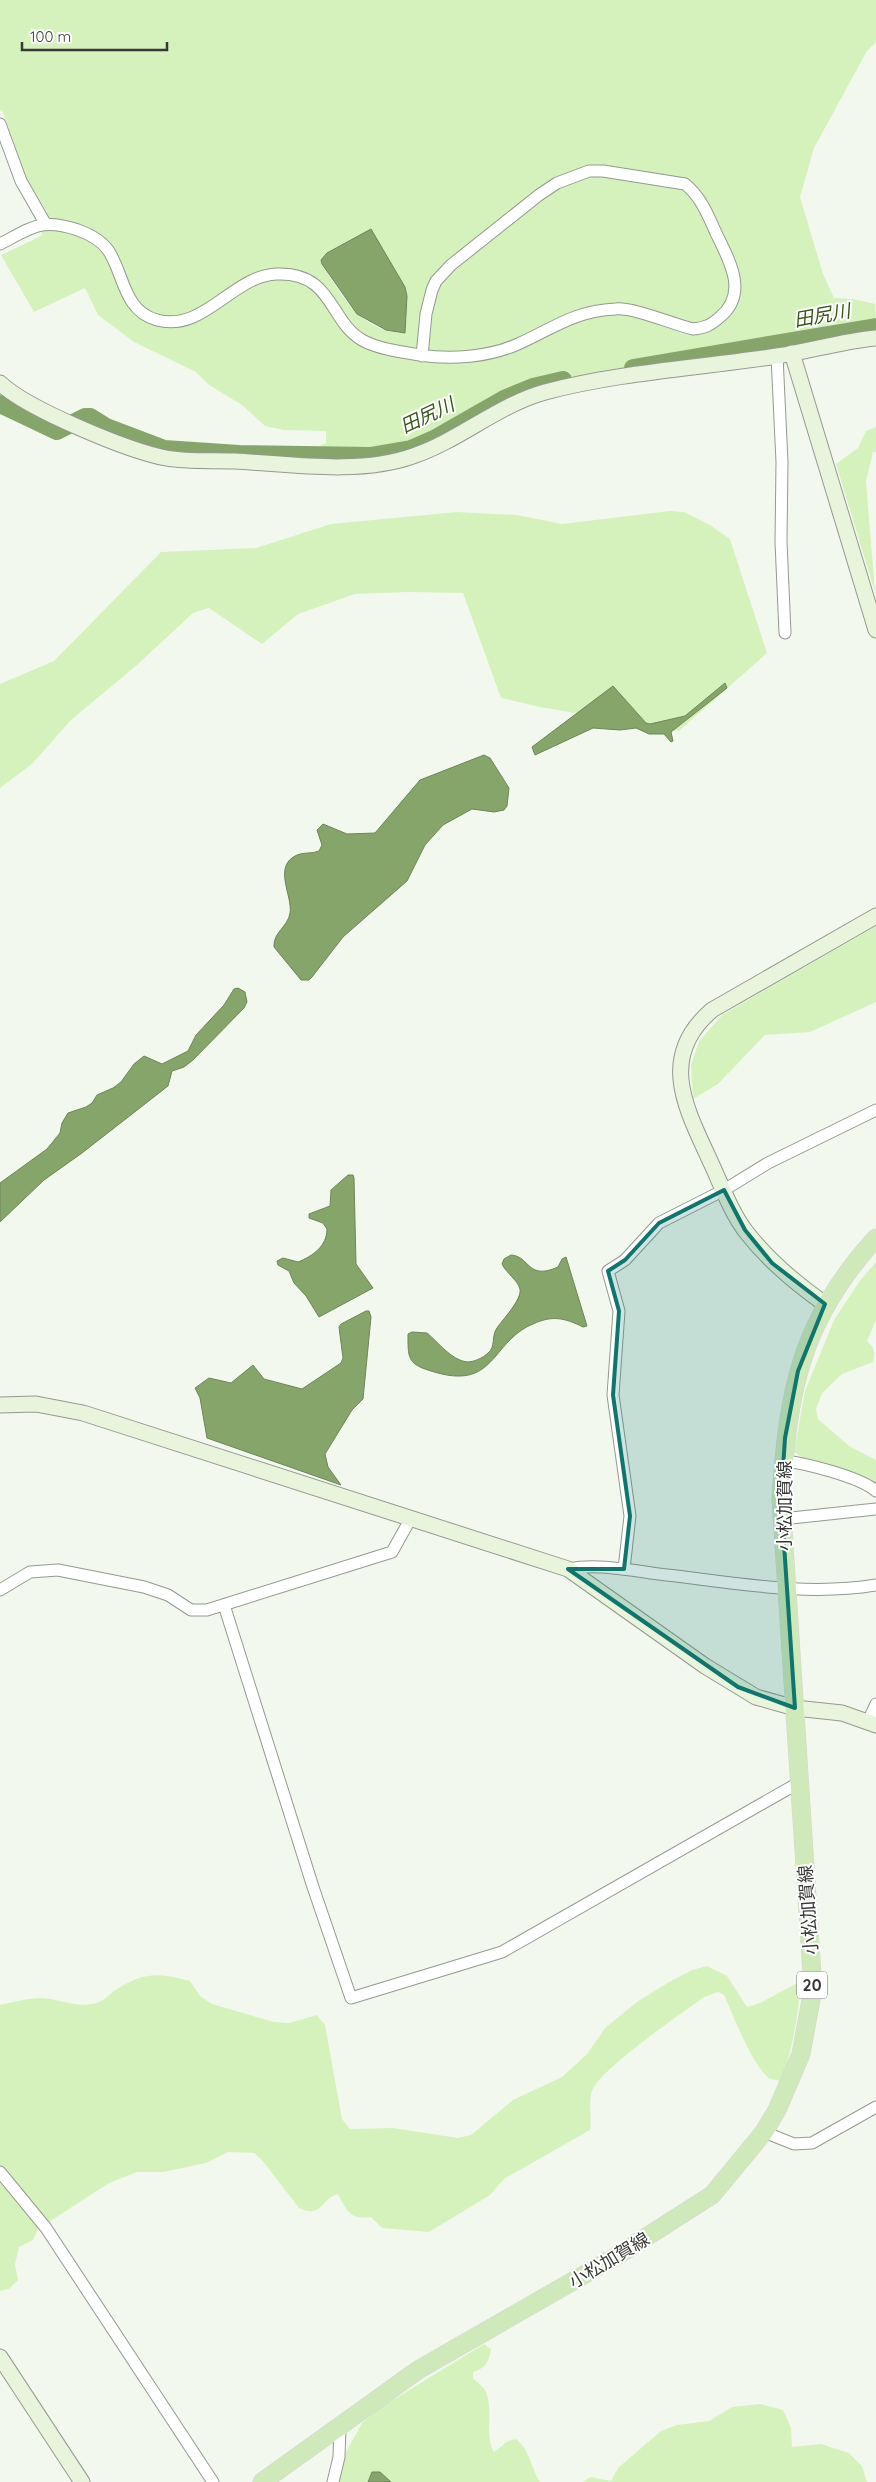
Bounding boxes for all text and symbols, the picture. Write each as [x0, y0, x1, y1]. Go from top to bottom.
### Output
scale bar [22, 20, 168, 52]
text: 100 m [30, 27, 71, 46]
water label: 田尻川 [792, 298, 854, 332]
water label: 田尻川 [396, 391, 460, 438]
street label: 小松加賀線 [773, 1461, 796, 1551]
street label: 小松加賀線 [793, 1864, 823, 1956]
road number: 20 [797, 1972, 827, 1998]
street label: 小松加賀線 [565, 2227, 653, 2293]

